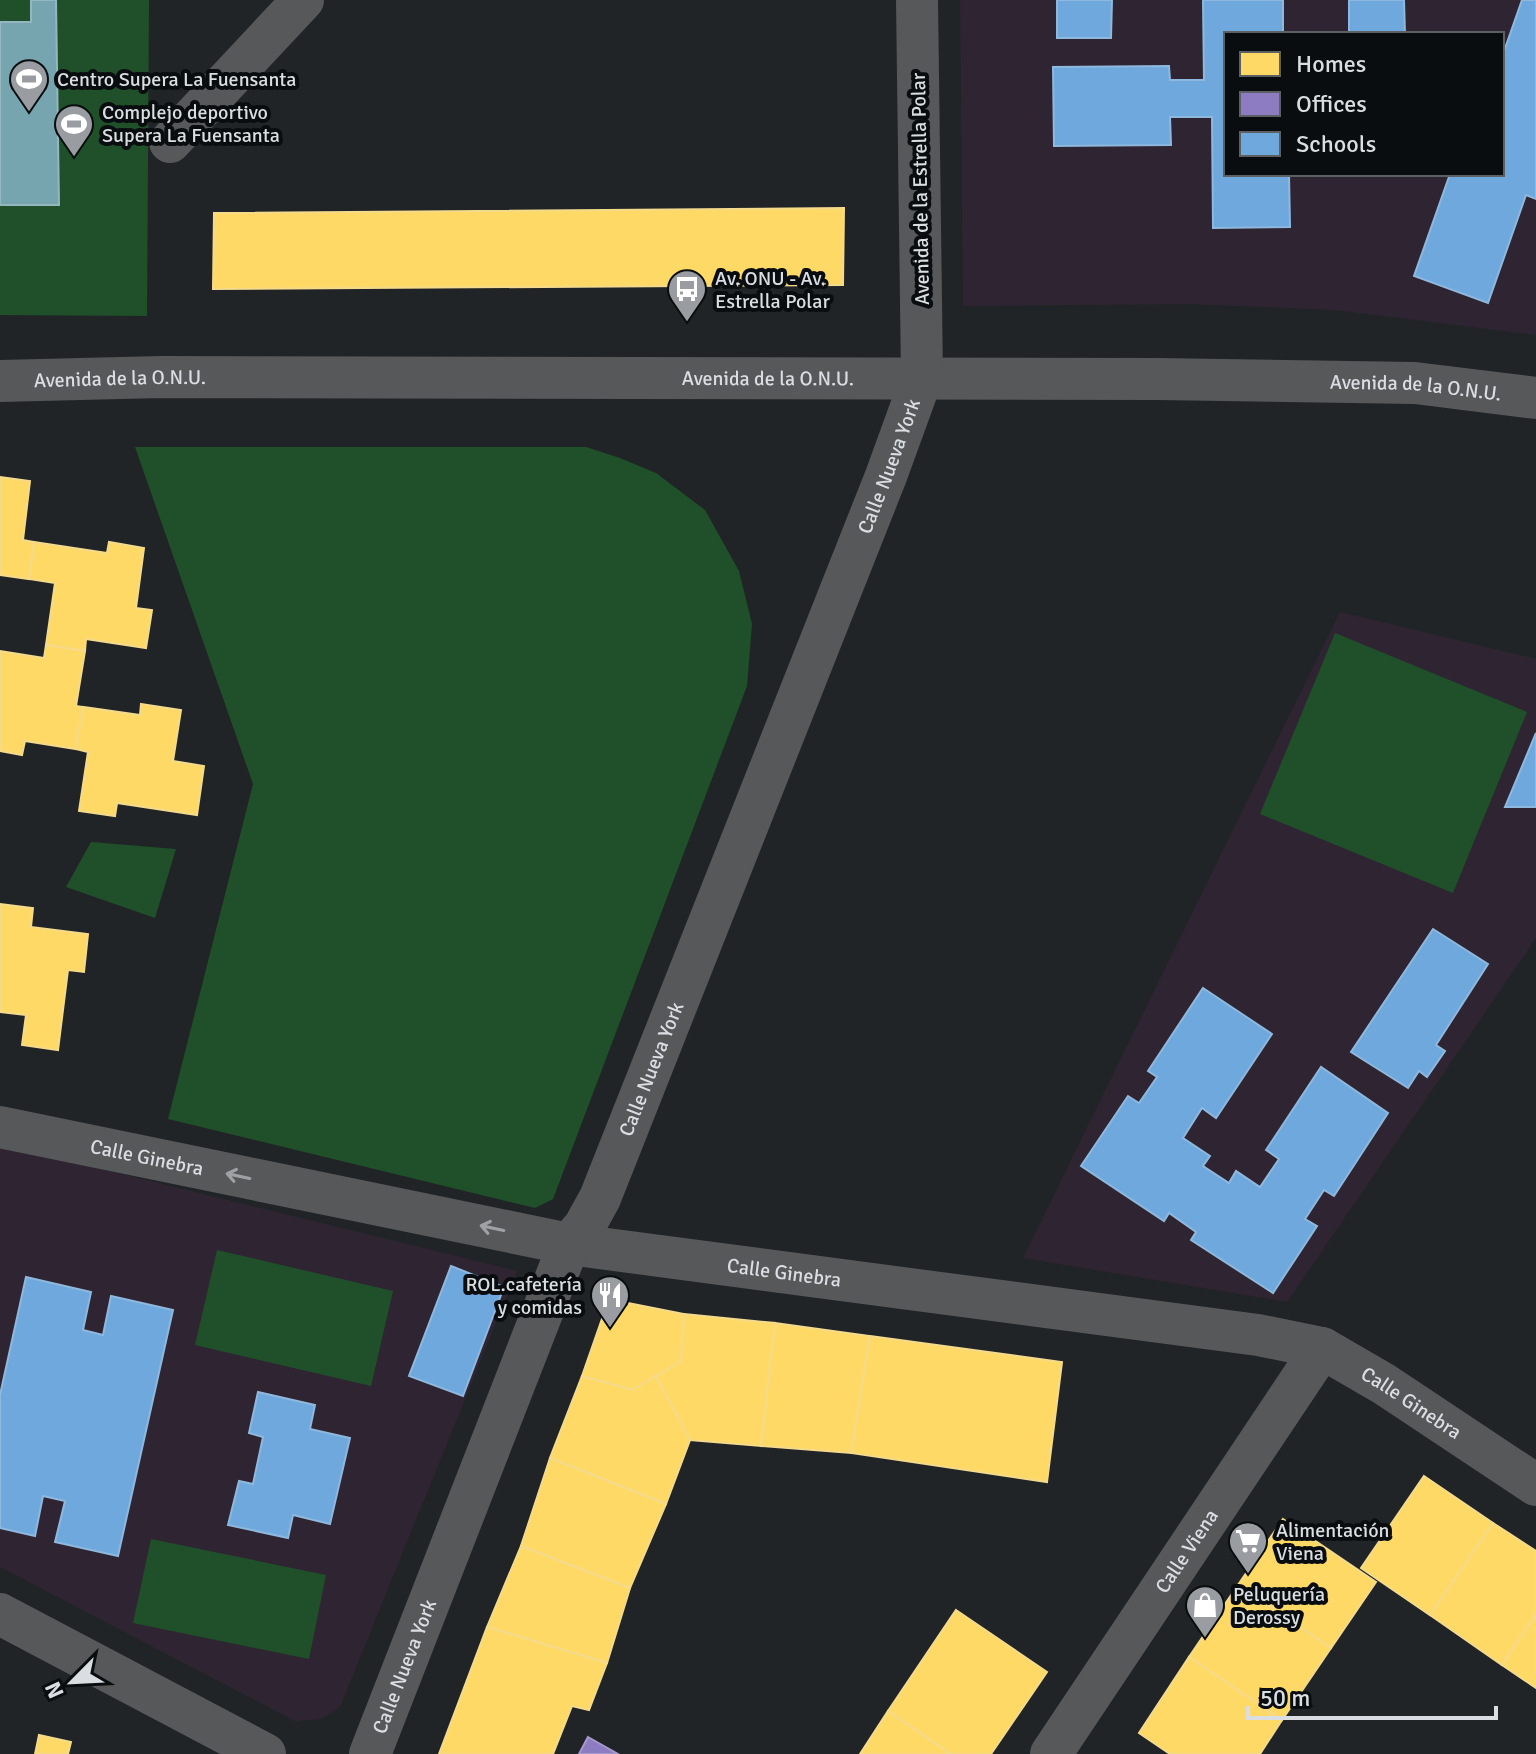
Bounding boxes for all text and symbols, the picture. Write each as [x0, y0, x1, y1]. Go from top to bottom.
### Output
legend [1224, 32, 1504, 176]
text: Homes [1296, 49, 1366, 79]
sports icon: Centro Supera La Fuensanta [8, 58, 50, 113]
place label: Centro Supera La Fuensanta [57, 67, 296, 92]
street label: Avenida de la Estrella Polar [906, 72, 935, 305]
text: Offices [1296, 89, 1367, 119]
place label: Complejo deportivo Supera La Fuensanta [102, 100, 280, 148]
sports icon: Complejo deportivo Supera La Fuensanta [53, 103, 95, 158]
text: Schools [1296, 129, 1376, 159]
place label: Av. ONU - Av. Estrella Polar [715, 266, 830, 314]
bus stop icon: Av. ONU - Av. Estrella Polar [666, 268, 708, 323]
street label: Avenida de la O.N.U. [34, 365, 206, 393]
street label: Avenida de la O.N.U. [682, 366, 854, 391]
street label: Avenida de la O.N.U. [1330, 370, 1503, 407]
street label: Calle Nueva York [852, 395, 926, 538]
street label: Calle Nueva York [614, 998, 689, 1140]
street label: Calle Ginebra [88, 1134, 206, 1182]
one-way arrow [225, 1168, 251, 1183]
one-way arrow [480, 1220, 505, 1235]
street label: Calle Ginebra [726, 1253, 843, 1293]
place label: ROL.cafetería y comidas [465, 1272, 582, 1320]
restaurant icon: ROL.cafetería y comidas [589, 1274, 631, 1329]
street label: Calle Ginebra [1356, 1361, 1466, 1445]
street label: Calle Viena [1150, 1505, 1224, 1598]
place label: Alimentación Viena [1276, 1518, 1390, 1566]
supermarket icon: Alimentación Viena [1227, 1520, 1269, 1575]
place label: Peluquería Derossy [1233, 1582, 1325, 1630]
shop icon: Peluquería Derossy [1184, 1584, 1226, 1639]
street label: Calle Nueva York [367, 1596, 442, 1738]
north arrow [32, 1642, 112, 1722]
scale bar [1248, 1670, 1496, 1720]
text: N [39, 1677, 70, 1702]
text: 50 m [1260, 1683, 1310, 1713]

